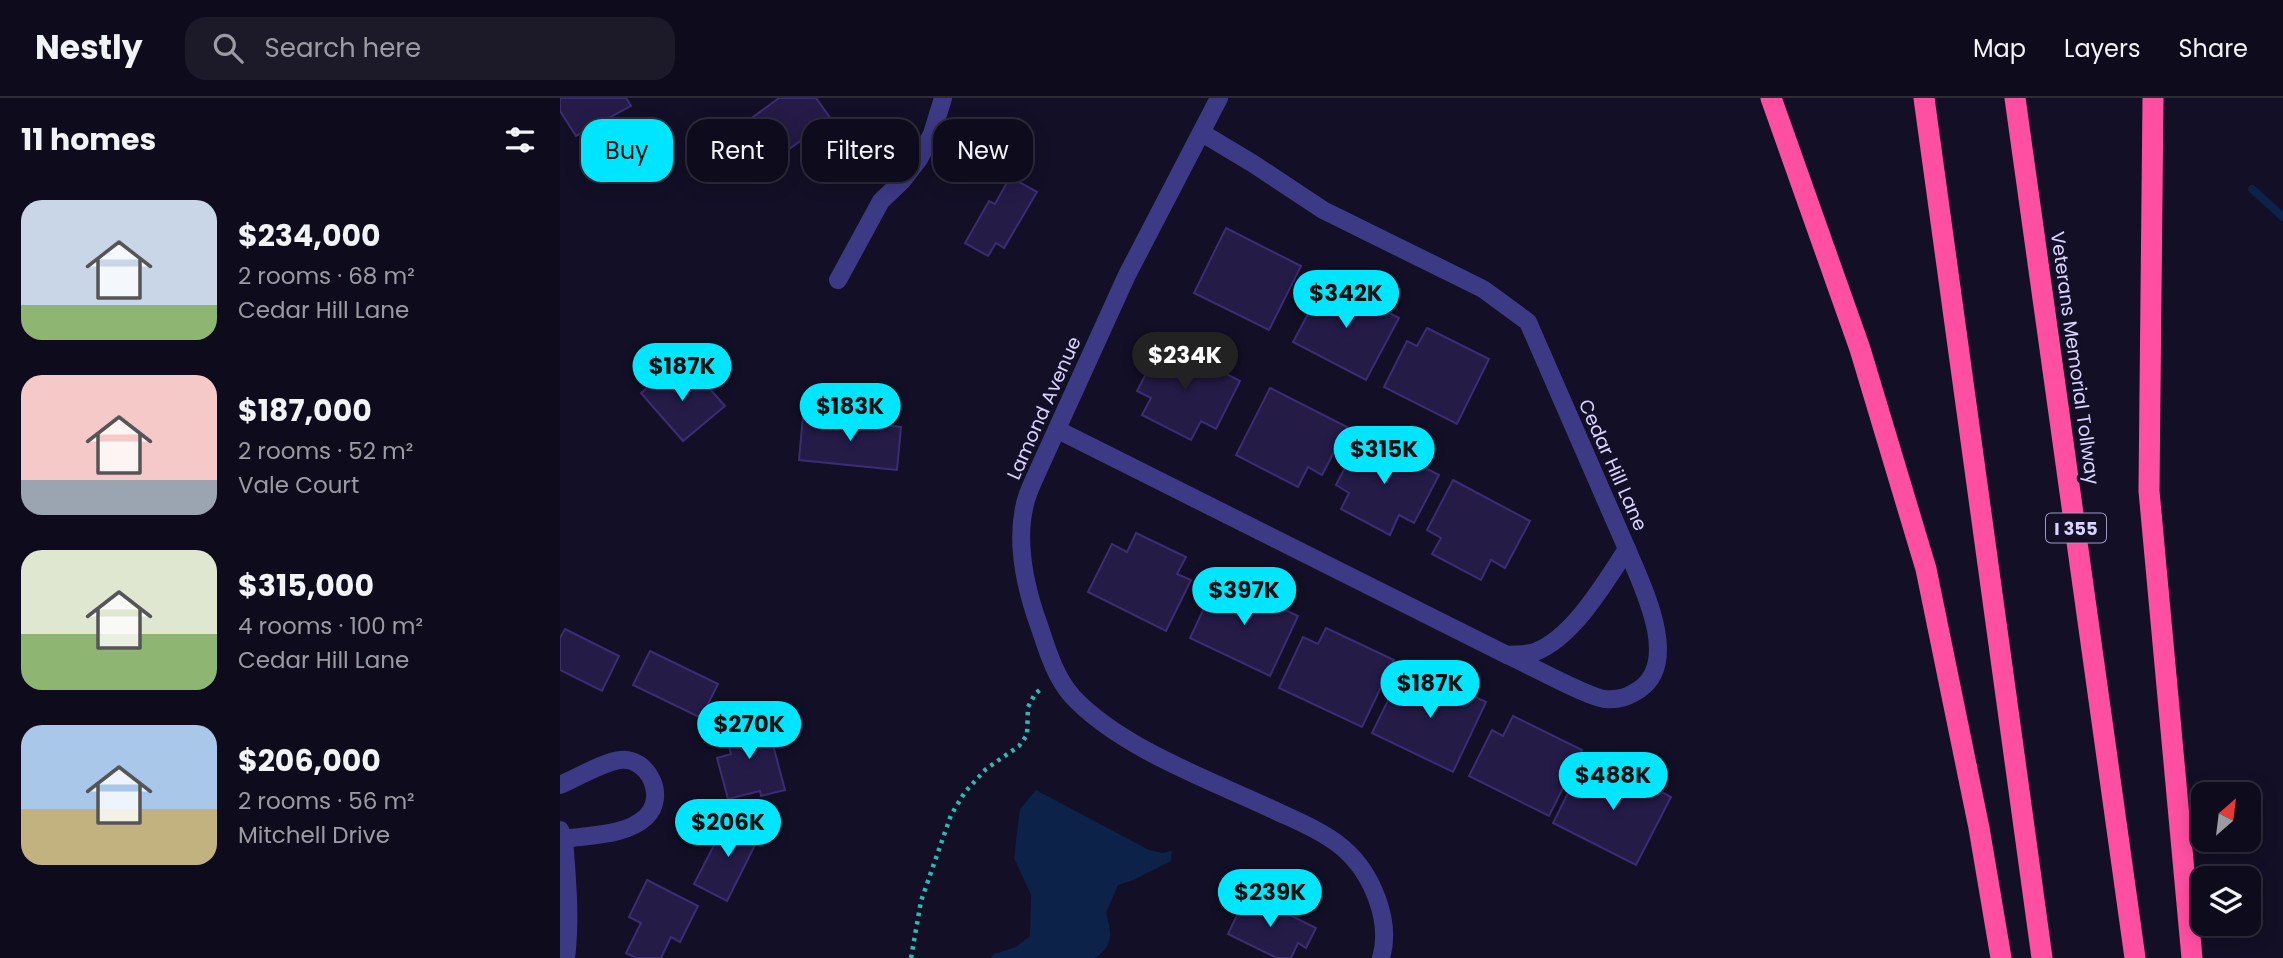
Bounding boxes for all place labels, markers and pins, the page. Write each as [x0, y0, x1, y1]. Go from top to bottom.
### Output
pin: $342K [1297, 271, 1395, 330]
pin: $234K [1136, 332, 1234, 392]
pin: $187K [633, 344, 731, 403]
pin: $183K [801, 384, 899, 443]
pin: $315K [1335, 426, 1433, 486]
pin: $397K [1195, 568, 1293, 627]
pin: $187K [1381, 660, 1479, 720]
pin: $270K [700, 702, 798, 761]
pin: $488K [1564, 752, 1662, 812]
pin: $206K [679, 800, 777, 859]
pin: $239K [1221, 870, 1319, 929]

